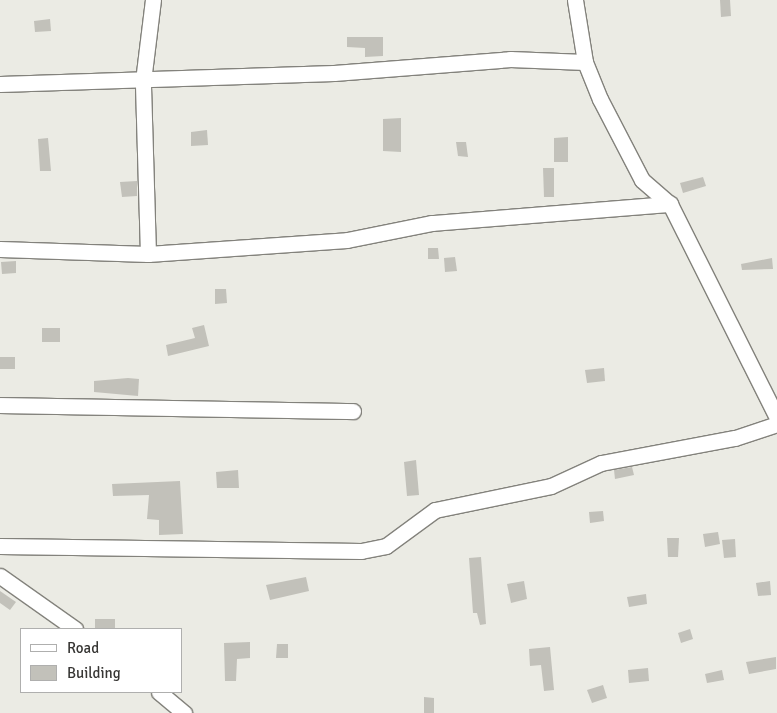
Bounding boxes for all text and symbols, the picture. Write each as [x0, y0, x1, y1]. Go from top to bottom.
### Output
legend [20, 628, 182, 693]
text: Road [67, 639, 99, 657]
text: Building [67, 664, 121, 682]

